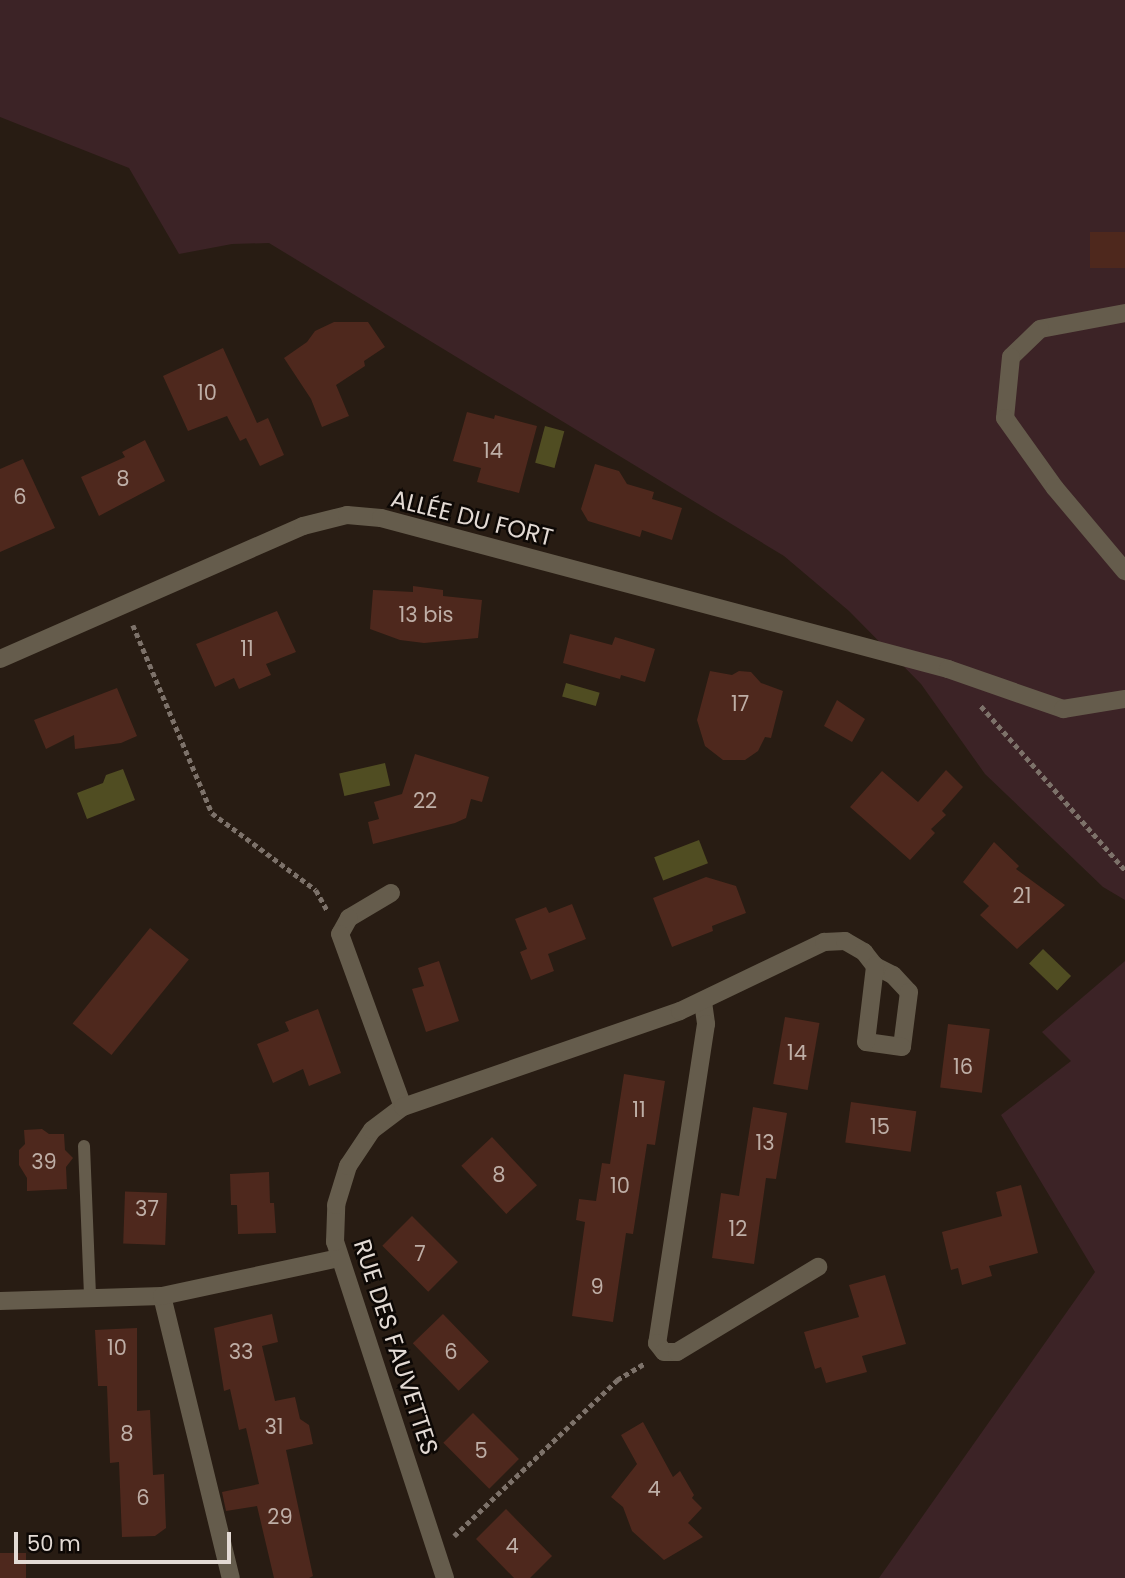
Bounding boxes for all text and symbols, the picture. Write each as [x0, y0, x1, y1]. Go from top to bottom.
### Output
house number: 10 [197, 380, 217, 406]
house number: 14 [483, 438, 503, 464]
house number: 8 [116, 466, 130, 492]
house number: 6 [13, 484, 27, 510]
street label: ALLÉE DU FORT [388, 484, 556, 552]
house number: 13 bis [398, 602, 454, 628]
house number: 11 [240, 636, 254, 662]
house number: 17 [731, 691, 749, 717]
house number: 22 [413, 788, 437, 814]
house number: 21 [1013, 883, 1031, 909]
house number: 14 [787, 1040, 807, 1066]
house number: 16 [953, 1054, 973, 1080]
house number: 11 [632, 1097, 646, 1123]
house number: 15 [870, 1114, 890, 1140]
house number: 13 [755, 1130, 775, 1156]
house number: 39 [31, 1149, 57, 1175]
house number: 8 [492, 1162, 506, 1188]
house number: 10 [610, 1173, 630, 1199]
house number: 37 [135, 1196, 159, 1222]
house number: 12 [729, 1216, 747, 1242]
street label: RUE DES FAUVETTES [348, 1236, 444, 1458]
house number: 7 [414, 1241, 426, 1267]
house number: 9 [590, 1274, 604, 1300]
house number: 10 [107, 1335, 127, 1361]
house number: 33 [229, 1339, 253, 1365]
house number: 6 [444, 1339, 458, 1365]
house number: 31 [264, 1414, 284, 1440]
house number: 8 [120, 1421, 134, 1447]
house number: 5 [474, 1438, 488, 1464]
house number: 4 [647, 1476, 661, 1502]
house number: 6 [136, 1485, 150, 1511]
house number: 29 [267, 1504, 293, 1530]
scale bar [18, 1518, 234, 1562]
text: 50 m [27, 1529, 81, 1558]
house number: 4 [505, 1533, 519, 1559]

